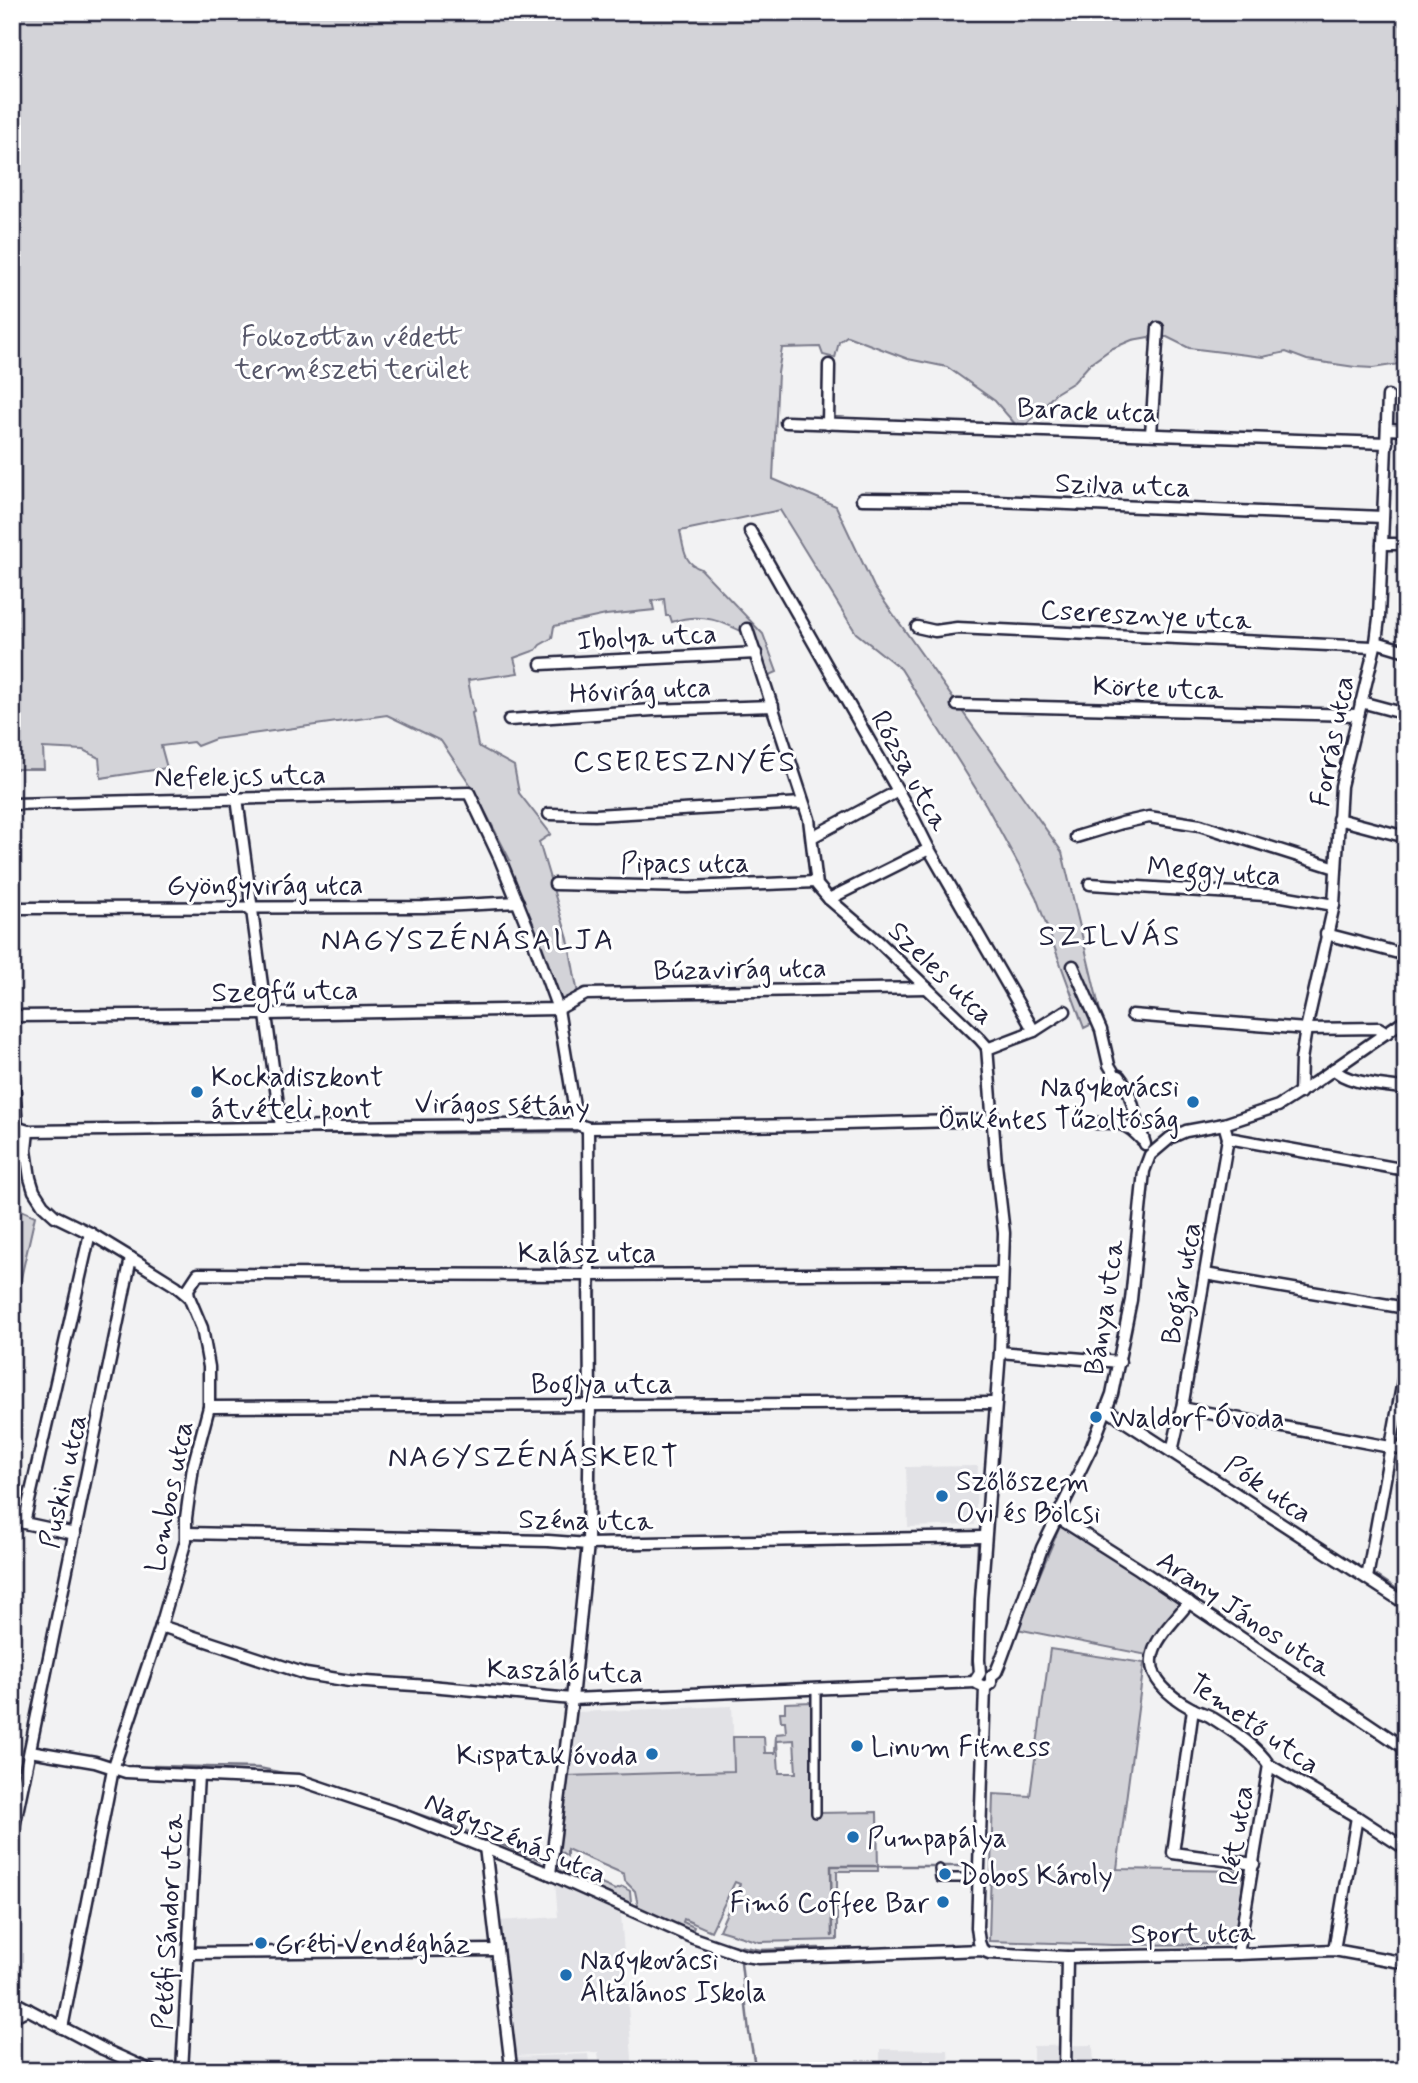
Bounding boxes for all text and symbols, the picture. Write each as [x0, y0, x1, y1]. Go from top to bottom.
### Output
park label: Fokozottan védett természeti terület [234, 320, 469, 389]
street label: Barack utca [1016, 391, 1158, 432]
street label: Szilva utca [1054, 466, 1191, 507]
street label: Cseresznye utca [1039, 592, 1253, 641]
street label: Ibolya utca [576, 616, 718, 661]
street label: Hóvirág utca [568, 669, 712, 714]
street label: Körte utca [1092, 669, 1224, 710]
street label: Forrás utca [1303, 673, 1364, 810]
street label: Rózsa utca [861, 704, 957, 838]
district label: CSERESZNYÉS [573, 743, 797, 782]
street label: Nefelejcs utca [154, 758, 326, 797]
street label: Pipacs utca [620, 846, 750, 883]
street label: Meggy utca [1146, 849, 1282, 899]
street label: Gyöngyvirág utca [167, 868, 363, 908]
street label: Szeles utca [879, 914, 1002, 1034]
district label: SZILVÁS [1038, 917, 1182, 956]
district label: NAGYSZÉNÁSALJA [321, 921, 615, 960]
street label: Búzavirág utca [653, 950, 827, 991]
street label: Szegfű utca [211, 973, 359, 1014]
place label: Kockadiszkont átvételi pont [211, 1060, 383, 1129]
place label: Nagykovácsi Önkéntes Tűzoltóság [938, 1070, 1179, 1139]
marker: Kockadiszkont átvételi pont [189, 1084, 205, 1100]
street label: Virágos sétány [414, 1086, 590, 1127]
marker: Nagykovácsi Önkéntes Tűzoltóság [1185, 1094, 1201, 1110]
street label: Bogár utca [1154, 1220, 1214, 1348]
street label: Kalász utca [518, 1236, 656, 1273]
street label: Bánya utca [1076, 1237, 1134, 1378]
street label: Boglya utca [531, 1367, 673, 1407]
place label: Waldorf Óvoda [1110, 1401, 1284, 1438]
marker: Waldorf Óvoda [1088, 1409, 1104, 1425]
street label: Puskin utca [32, 1411, 97, 1552]
street label: Lombos utca [138, 1418, 203, 1575]
district label: NAGYSZÉNÁSKERT [388, 1438, 680, 1477]
street label: Pók utca [1217, 1447, 1319, 1533]
place label: Szőlőszem Ovi és Bölcsi [956, 1464, 1100, 1533]
marker: Szőlőszem Ovi és Bölcsi [934, 1488, 950, 1504]
street label: Széna utca [518, 1502, 654, 1541]
street label: Arany János utca [1149, 1543, 1338, 1687]
street label: Kaszáló utca [486, 1651, 644, 1694]
street label: Temető utca [1180, 1666, 1327, 1784]
place label: Linum Fitness [871, 1730, 1050, 1767]
place label: Kispatak óvoda [456, 1738, 638, 1775]
marker: Linum Fitness [849, 1738, 865, 1754]
marker: Kispatak óvoda [644, 1746, 660, 1762]
street label: Rét utca [1211, 1783, 1264, 1888]
street label: Nagyszénás utca [417, 1784, 612, 1897]
street label: Petőfi Sándor utca [145, 1813, 194, 2031]
place label: Pumpapálya [867, 1821, 1007, 1858]
marker: Pumpapálya [845, 1829, 861, 1845]
place label: Dobos Károly [959, 1858, 1113, 1895]
marker: Dobos Károly [937, 1866, 953, 1882]
place label: Fimó Coffee Bar [730, 1886, 929, 1923]
marker: Fimó Coffee Bar [935, 1894, 951, 1910]
street label: Sport utca [1130, 1915, 1256, 1954]
place label: Gréti Vendégház [275, 1927, 470, 1964]
marker: Gréti Vendégház [253, 1935, 269, 1951]
place label: Nagykovácsi Általános Iskola [580, 1943, 767, 2012]
marker: Nagykovácsi Általános Iskola [558, 1967, 574, 1983]

